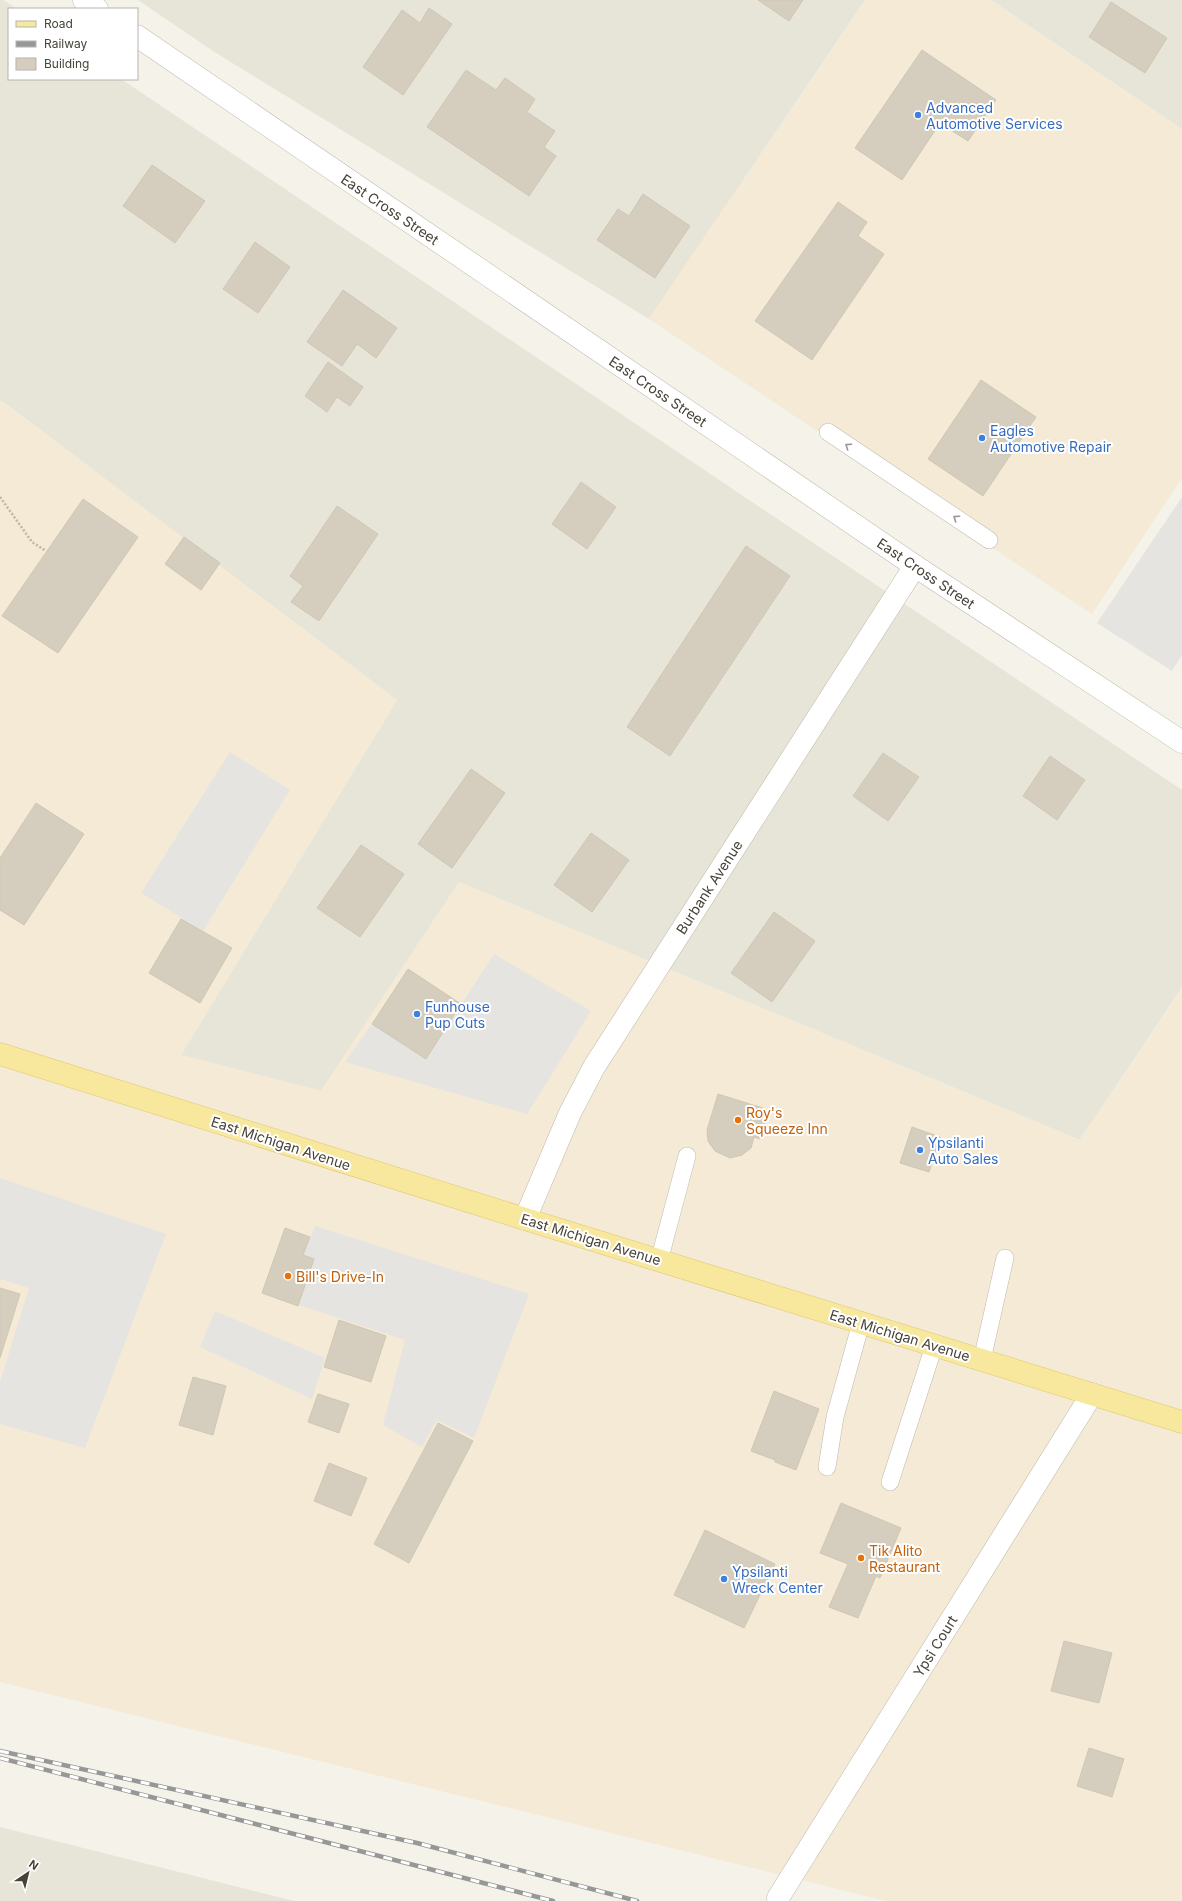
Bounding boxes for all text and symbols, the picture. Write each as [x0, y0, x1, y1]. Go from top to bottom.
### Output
legend [8, 8, 138, 80]
text: Road [44, 16, 73, 31]
text: Railway [44, 36, 88, 51]
text: Building [44, 56, 89, 71]
place label: Advanced Automotive Services [926, 99, 1063, 132]
marker: Advanced Automotive Services [913, 110, 923, 120]
street label: East Cross Street [338, 170, 442, 248]
street label: East Cross Street [606, 352, 710, 430]
place label: Eagles Automotive Repair [990, 422, 1111, 455]
marker: Eagles Automotive Repair [977, 433, 987, 443]
one-way arrow [845, 443, 852, 451]
one-way arrow [953, 515, 960, 523]
street label: East Cross Street [874, 534, 978, 612]
street label: Burbank Avenue [672, 837, 746, 937]
place label: Funhouse Pup Cuts [425, 998, 490, 1031]
marker: Funhouse Pup Cuts [412, 1009, 422, 1019]
place label: Roy's Squeeze Inn [746, 1104, 828, 1137]
street label: East Michigan Avenue [209, 1112, 353, 1174]
marker: Roy's Squeeze Inn [733, 1115, 743, 1125]
place label: Ypsilanti Auto Sales [928, 1134, 999, 1167]
marker: Ypsilanti Auto Sales [915, 1145, 925, 1155]
street label: East Michigan Avenue [519, 1210, 663, 1268]
place label: Bill's Drive-In [296, 1268, 384, 1285]
marker: Bill's Drive-In [283, 1271, 293, 1281]
street label: East Michigan Avenue [828, 1306, 972, 1364]
place label: Tik Alito Restaurant [869, 1542, 941, 1575]
marker: Tik Alito Restaurant [856, 1553, 866, 1563]
place label: Ypsilanti Wreck Center [732, 1563, 823, 1596]
marker: Ypsilanti Wreck Center [719, 1574, 729, 1584]
street label: Ypsi Court [909, 1612, 961, 1680]
north arrow [8, 1853, 48, 1893]
text: N [26, 1857, 41, 1873]

